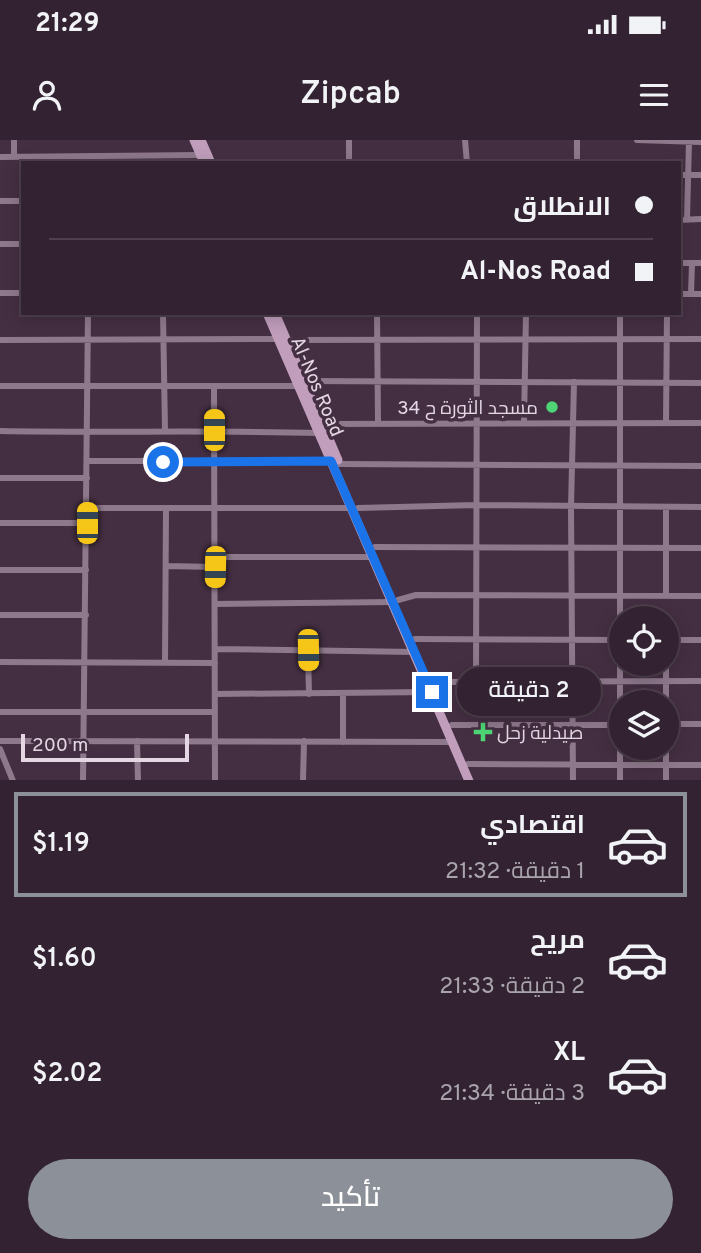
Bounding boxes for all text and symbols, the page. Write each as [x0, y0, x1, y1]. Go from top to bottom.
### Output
text: 21:29 [35, 8, 100, 41]
text: Zipcab [300, 75, 401, 115]
icon: person [28, 76, 66, 114]
icon: menu [635, 76, 673, 114]
text: الانطلاق [513, 192, 611, 225]
text: Al-Nos Road [460, 256, 611, 289]
street label: Al-Nos Road [284, 333, 348, 440]
place label: مسجد الثورة ح 34 [397, 397, 538, 421]
marker: مسجد الثورة ح 34 [544, 399, 560, 415]
car [204, 409, 225, 451]
route start [147, 446, 179, 478]
car [77, 502, 98, 544]
car [205, 546, 226, 588]
map controls [609, 606, 679, 760]
button: locate [609, 606, 679, 676]
car [298, 629, 319, 671]
callout: 2 دقيقة [457, 668, 600, 716]
route end [416, 676, 448, 708]
text: 2 دقيقة [489, 677, 569, 706]
button: layers [609, 690, 679, 760]
place label: صيدلية زحل [497, 722, 583, 746]
marker: صيدلية زحل [475, 724, 491, 740]
scale bar [21, 732, 189, 763]
text: 200 m [32, 734, 88, 758]
text: اقتصادي [480, 810, 585, 843]
icon: car [606, 813, 669, 876]
text: $1.19 [32, 828, 90, 861]
text: 1 دقيقة · 21:32 [445, 858, 585, 887]
text: مريح [530, 925, 585, 958]
icon: car [606, 928, 669, 991]
text: $1.60 [32, 943, 97, 976]
text: 2 دقيقة · 21:33 [439, 973, 585, 1002]
text: XL [553, 1037, 585, 1070]
icon: car [606, 1043, 669, 1106]
text: $2.02 [32, 1058, 103, 1091]
text: 3 دقيقة · 21:34 [439, 1080, 585, 1109]
button: تأكيد [28, 1159, 673, 1239]

